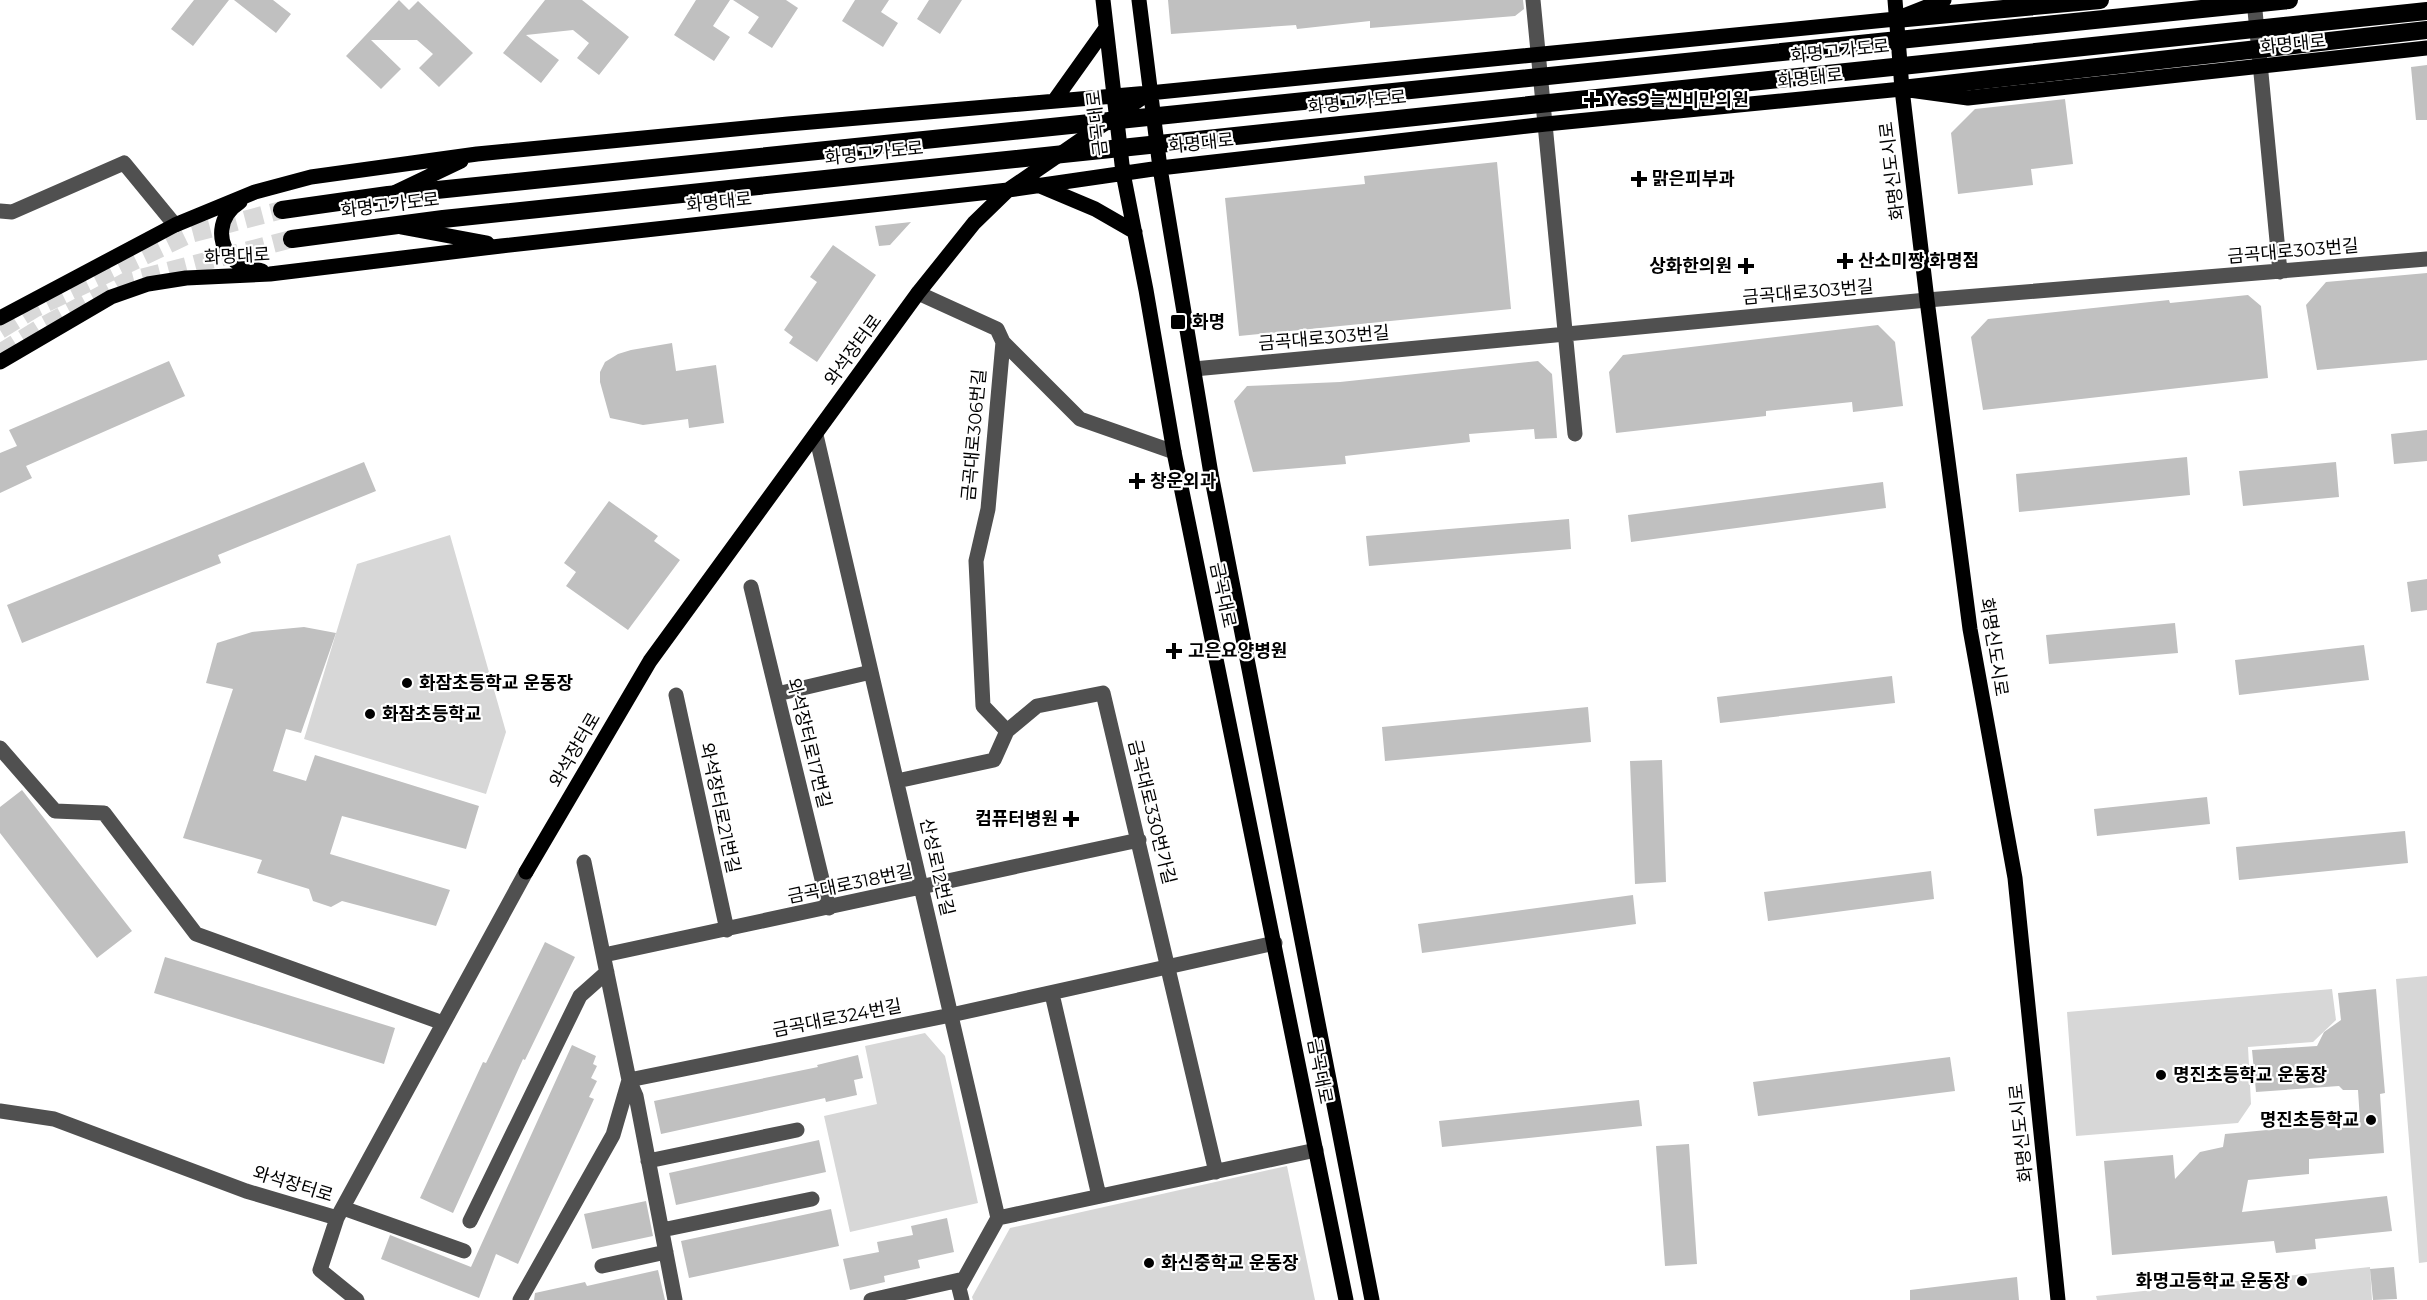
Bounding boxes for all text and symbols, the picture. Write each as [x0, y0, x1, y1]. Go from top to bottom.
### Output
street label: 화명대로 [2259, 30, 2327, 58]
street label: 화명고가도로 [1789, 35, 1891, 67]
street label: 화명대로 [1776, 64, 1844, 92]
street label: 화명고가도로 [1306, 86, 1408, 118]
street label: 금곡대로 [1082, 89, 1112, 157]
place label: Yes9늘씬비만의원 [1605, 89, 1749, 111]
marker: Yes9늘씬비만의원 [1583, 91, 1601, 109]
street label: 화명신도시로 [1875, 120, 1909, 222]
street label: 화명대로 [1167, 129, 1235, 157]
street label: 화명고가도로 [823, 137, 925, 169]
place label: 맑은피부과 [1652, 168, 1735, 190]
marker: 맑은피부과 [1630, 170, 1648, 188]
street label: 화명고가도로 [339, 188, 441, 222]
street label: 화명대로 [685, 188, 753, 216]
street label: 금곡대로303번길 [2227, 234, 2359, 268]
street label: 화명대로 [203, 243, 271, 269]
place label: 산소미짱 화명점 [1858, 250, 1979, 272]
marker: 산소미짱 화명점 [1836, 252, 1854, 270]
place label: 상화한의원 [1649, 255, 1732, 277]
marker: 상화한의원 [1737, 257, 1755, 275]
street label: 금곡대로303번길 [1742, 275, 1874, 309]
street label: 와석장터로 [820, 310, 886, 390]
place label: 화명 [1192, 311, 1225, 333]
marker: 화명 [1169, 313, 1187, 331]
street label: 금곡대로303번길 [1258, 321, 1390, 355]
street label: 금곡대로306번길 [957, 368, 991, 502]
place label: 창운외과 [1150, 470, 1217, 492]
marker: 창운외과 [1128, 472, 1146, 490]
street label: 금곡대로 [1205, 560, 1241, 630]
street label: 화명신도시로 [1975, 596, 2013, 698]
place label: 고은요양병원 [1188, 640, 1287, 662]
marker: 고은요양병원 [1165, 642, 1183, 660]
place label: 화잠초등학교 운동장 [419, 672, 574, 694]
marker: 화잠초등학교 운동장 [400, 676, 414, 690]
street label: 와석장터로17번길 [782, 676, 836, 810]
place label: 화잠초등학교 [382, 703, 481, 725]
marker: 화잠초등학교 [363, 707, 377, 721]
street label: 와석장터로 [545, 709, 605, 791]
street label: 금곡대로330번가길 [1123, 738, 1181, 886]
street label: 와석장터로21번길 [695, 741, 745, 875]
place label: 컴퓨터병원 [975, 808, 1058, 830]
marker: 컴퓨터병원 [1062, 810, 1080, 828]
street label: 산성로12번길 [915, 816, 959, 918]
street label: 금곡대로318번길 [785, 860, 915, 908]
street label: 금곡대로324번길 [771, 995, 903, 1041]
street label: 금곡대로 [1303, 1036, 1337, 1106]
place label: 명진초등학교 운동장 [2173, 1064, 2328, 1086]
marker: 명진초등학교 운동장 [2154, 1068, 2168, 1082]
street label: 화명신도시로 [2005, 1082, 2037, 1184]
place label: 명진초등학교 [2260, 1109, 2359, 1131]
marker: 명진초등학교 [2364, 1113, 2378, 1127]
street label: 와석장터로 [250, 1161, 336, 1207]
place label: 화신중학교 운동장 [1161, 1252, 1299, 1274]
marker: 화신중학교 운동장 [1142, 1256, 1156, 1270]
place label: 화명고등학교 운동장 [2136, 1270, 2290, 1292]
marker: 화명고등학교 운동장 [2295, 1274, 2309, 1288]

